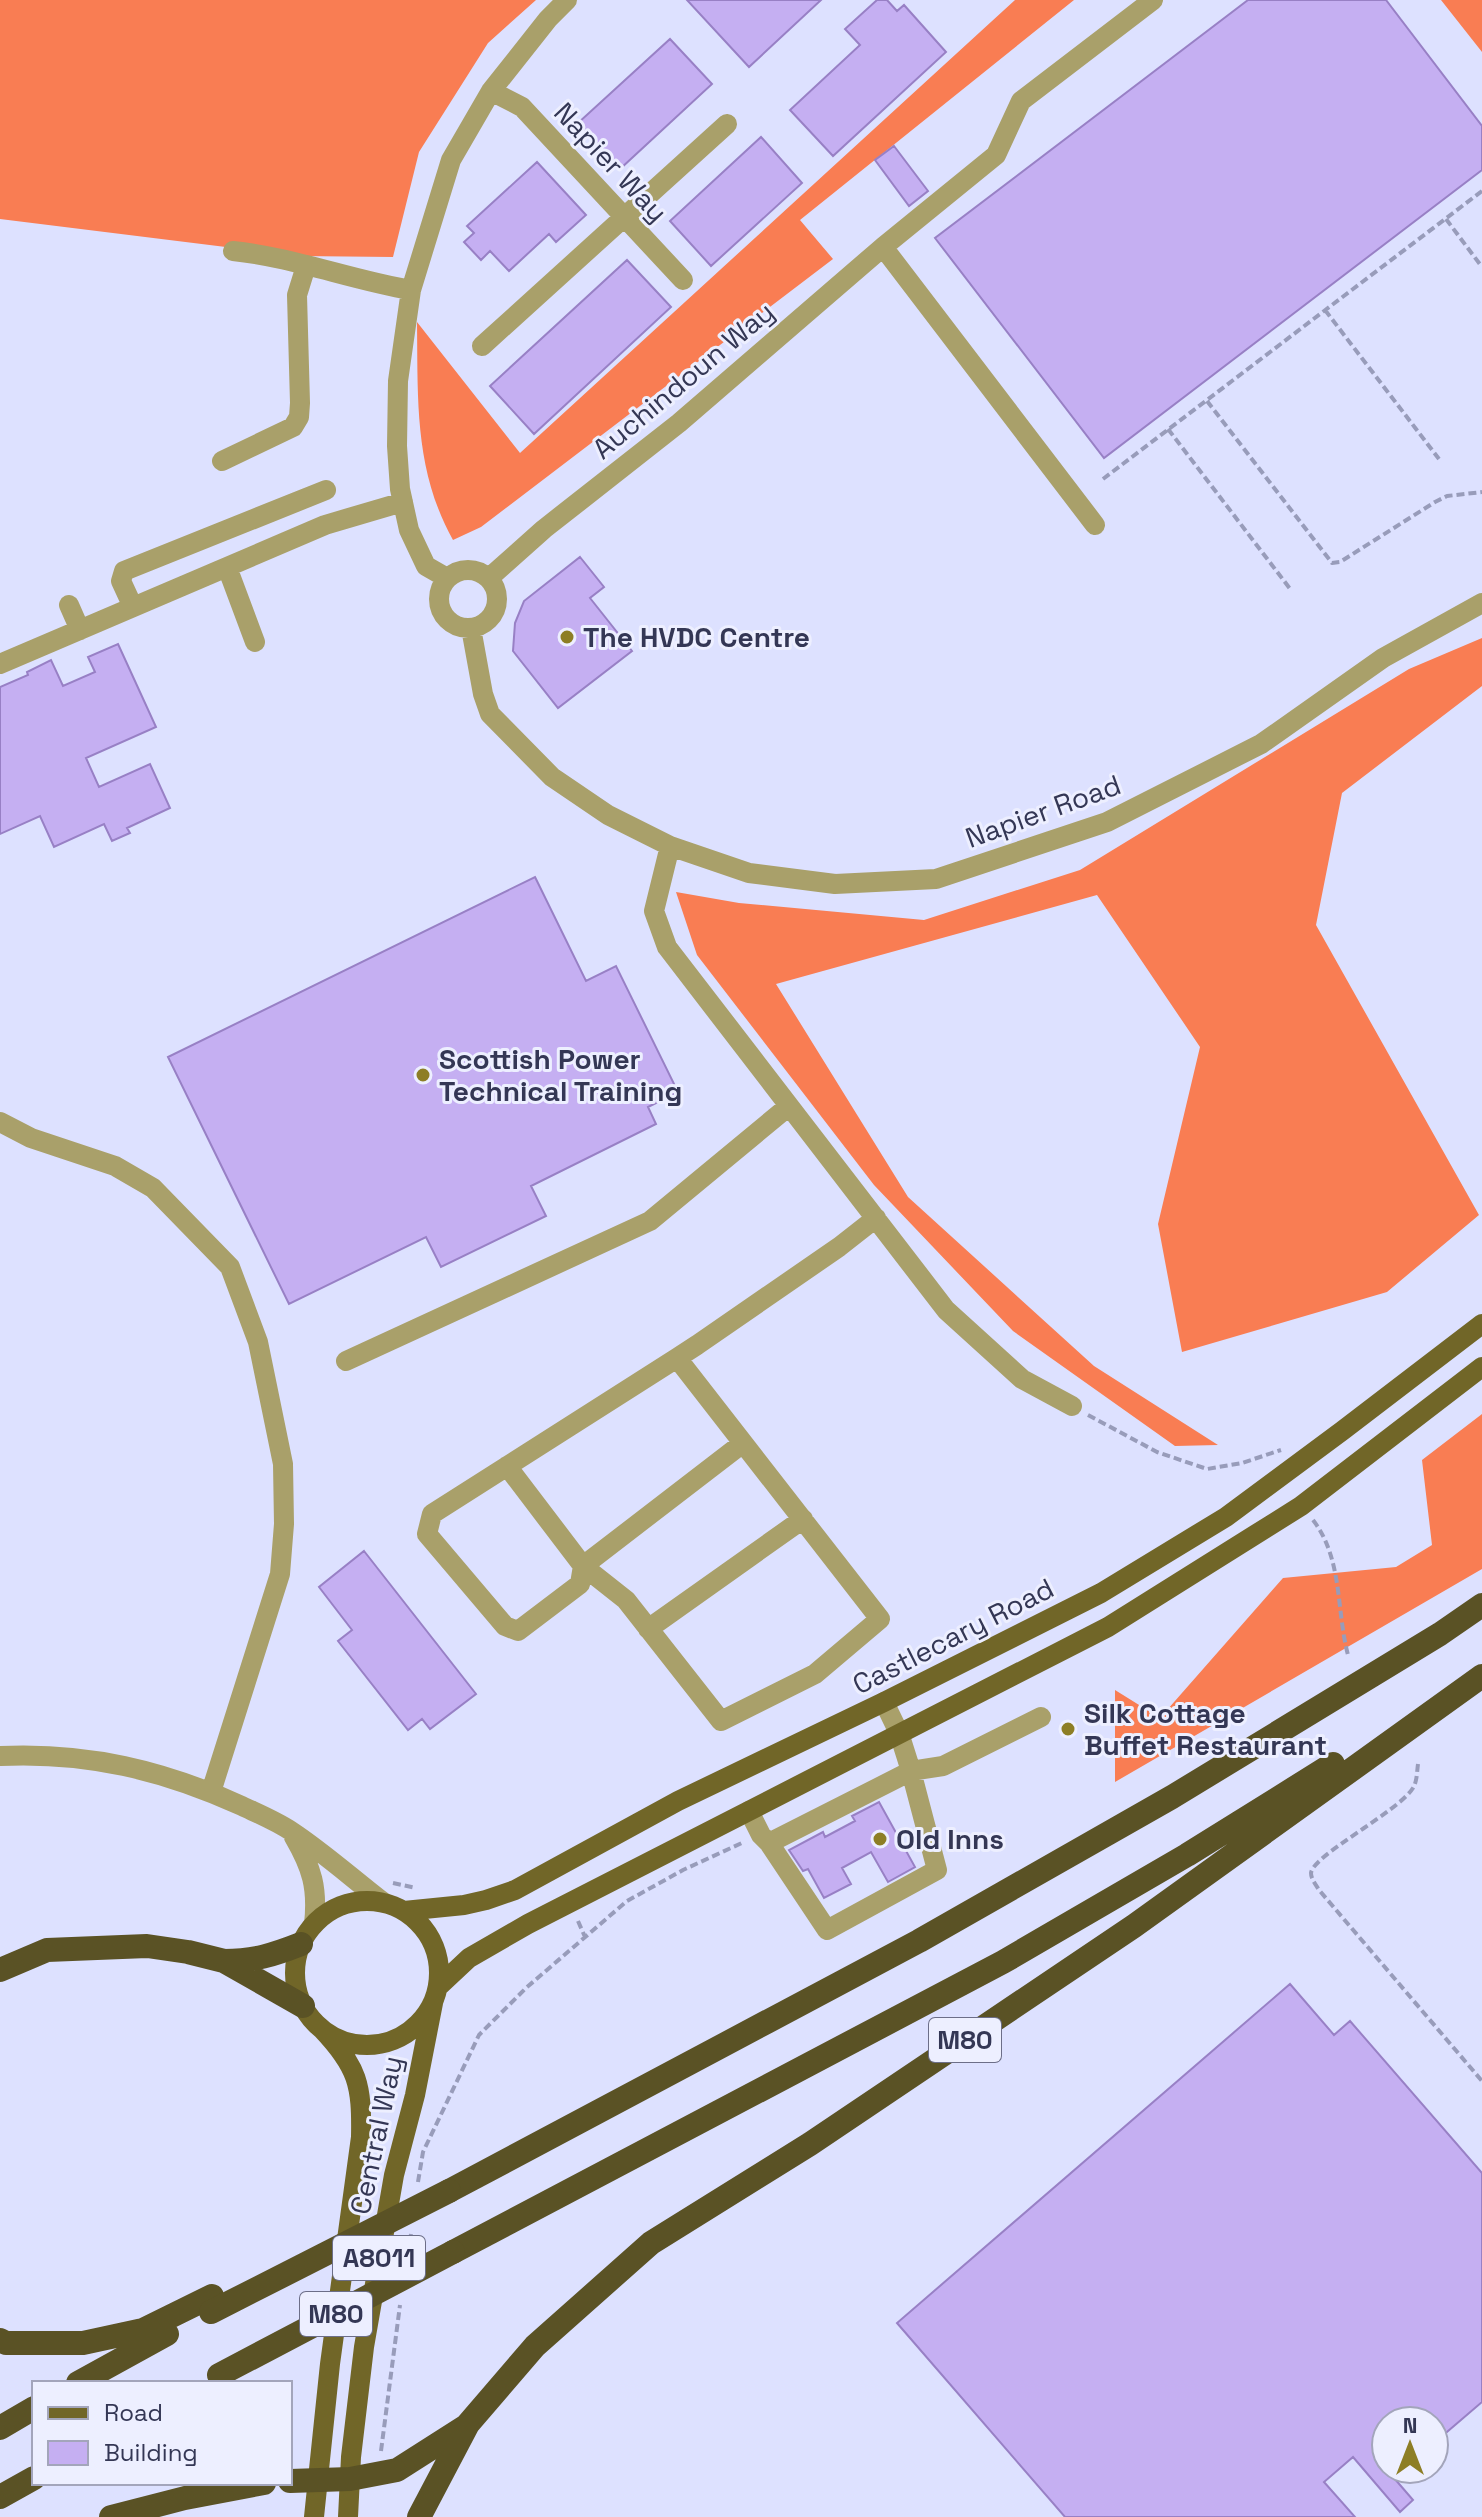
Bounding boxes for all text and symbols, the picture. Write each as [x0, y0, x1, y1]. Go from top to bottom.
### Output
street label: Napier Way [546, 95, 676, 229]
street label: Auchindoun Way [585, 293, 781, 467]
place label: The HVDC Centre [583, 619, 810, 655]
marker: The HVDC Centre [558, 628, 576, 646]
street label: Napier Road [960, 766, 1126, 856]
place label: Scottish Power Technical Training [439, 1041, 682, 1109]
marker: Scottish Power Technical Training [414, 1066, 432, 1084]
street label: Castlecary Road [846, 1570, 1060, 1702]
place label: Silk Cottage Buffet Restaurant [1084, 1695, 1327, 1763]
marker: Silk Cottage Buffet Restaurant [1059, 1720, 1077, 1738]
place label: Old Inns [896, 1821, 1004, 1857]
marker: Old Inns [871, 1830, 889, 1848]
road number: M80 [929, 2018, 1001, 2062]
street label: Central Way [342, 2052, 410, 2218]
road number: A8011 [333, 2236, 425, 2280]
road number: M80 [300, 2292, 372, 2336]
legend [32, 2381, 292, 2485]
text: Road [104, 2397, 163, 2428]
north arrow [1370, 2405, 1450, 2485]
text: N [1403, 2411, 1417, 2439]
text: Building [104, 2437, 198, 2468]

